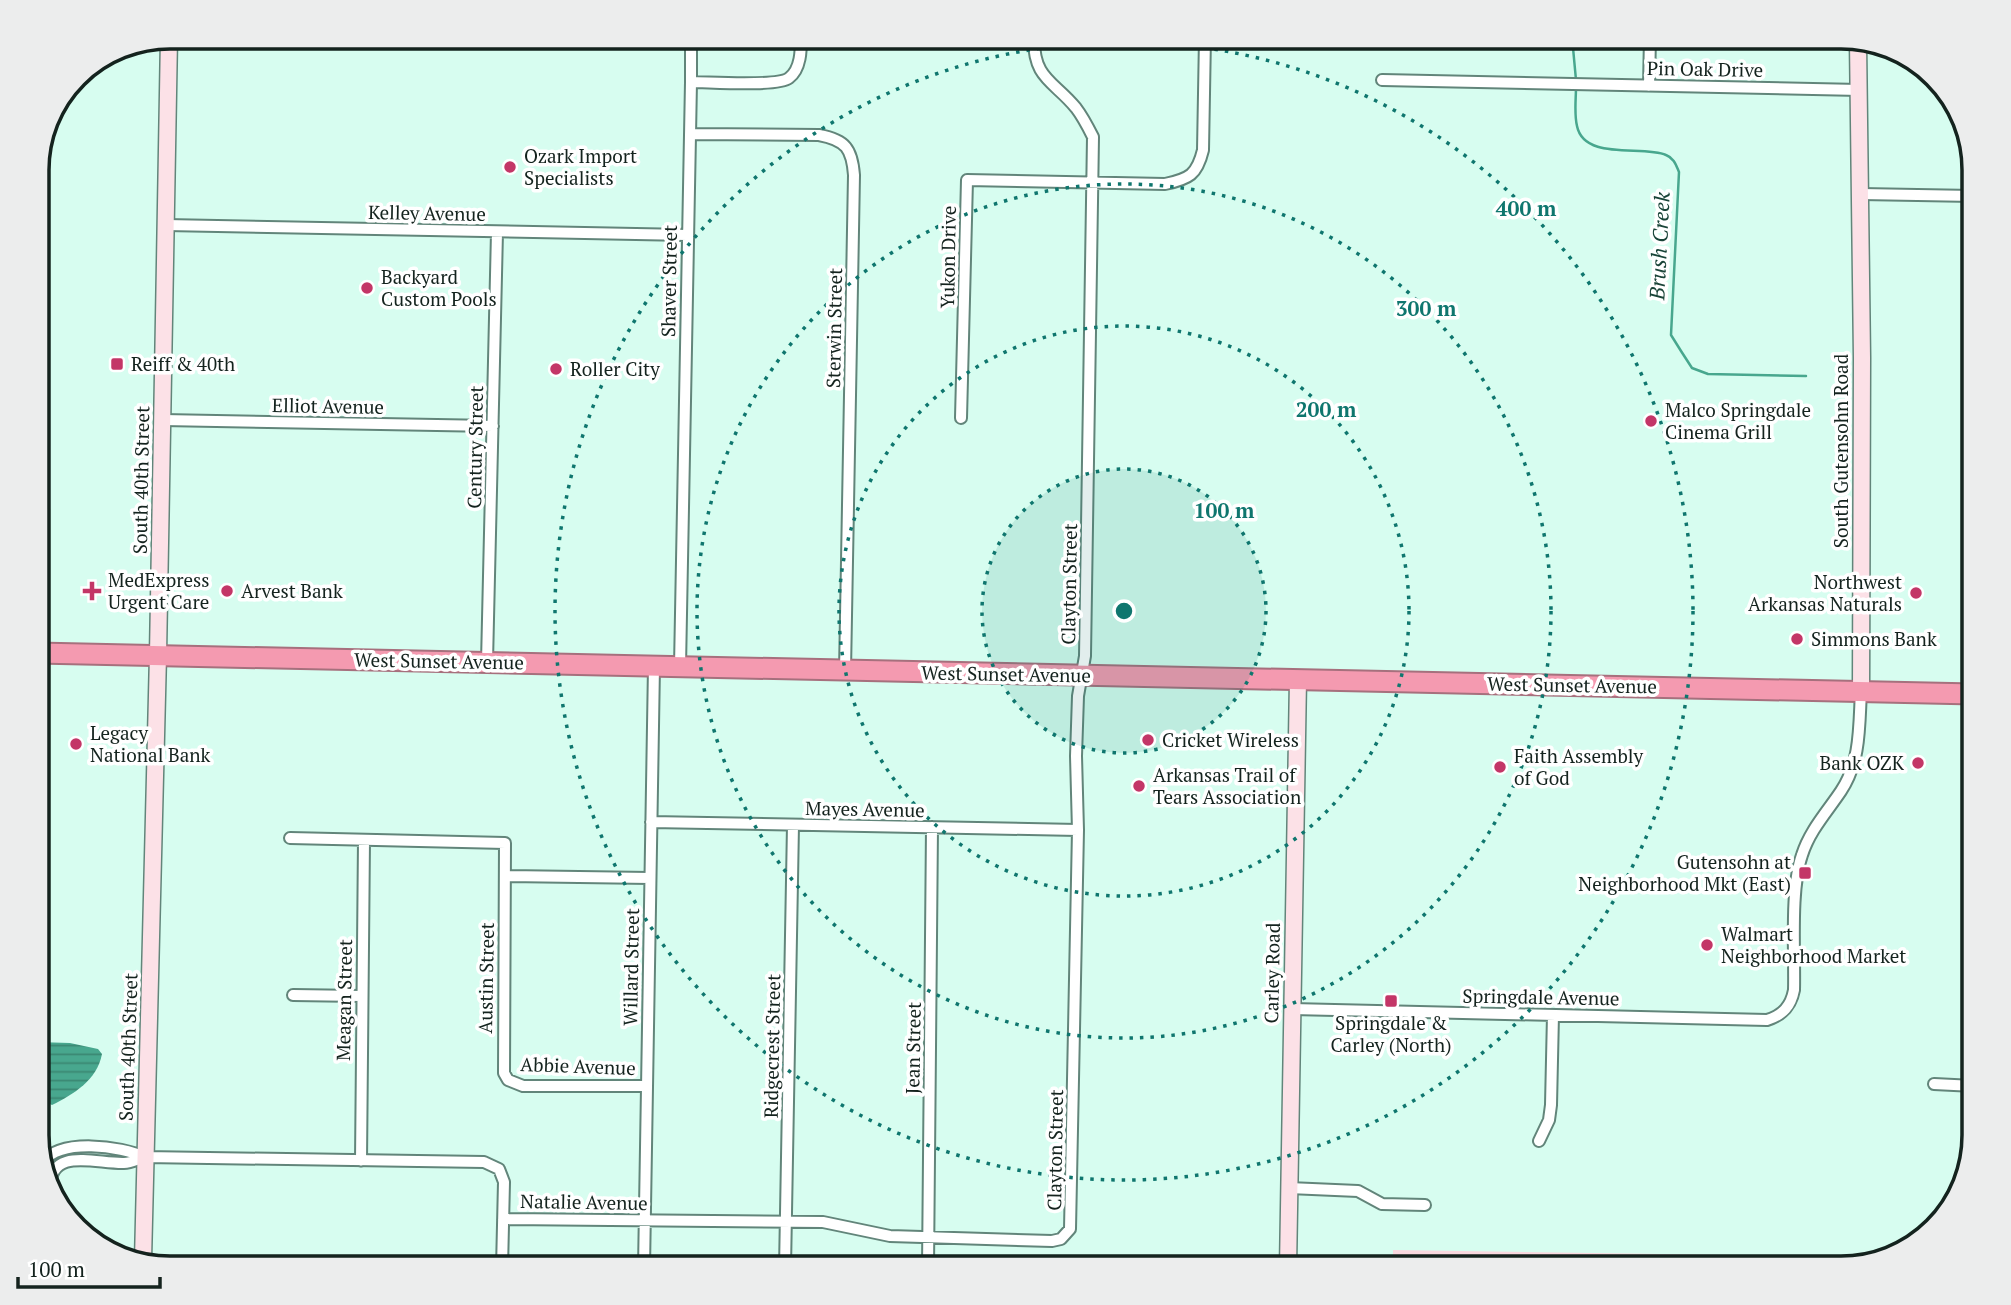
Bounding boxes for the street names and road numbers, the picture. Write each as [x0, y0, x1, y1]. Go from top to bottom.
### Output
street label: Pin Oak Drive [1647, 55, 1763, 82]
street label: Kelley Avenue [368, 199, 486, 226]
street label: Yukon Drive [934, 205, 961, 309]
street label: Shaver Street [655, 225, 682, 337]
street label: Sterwin Street [820, 268, 847, 388]
street label: South Gutensohn Road [1828, 353, 1853, 548]
street label: Century Street [461, 385, 488, 509]
street label: Elliot Avenue [272, 392, 384, 419]
street label: South 40th Street [127, 406, 154, 554]
street label: Clayton Street [1055, 523, 1082, 645]
street label: West Sunset Avenue [354, 647, 524, 674]
street label: West Sunset Avenue [921, 660, 1091, 687]
street label: West Sunset Avenue [1487, 671, 1657, 698]
street label: Mayes Avenue [805, 795, 925, 822]
street label: Willard Street [617, 908, 644, 1026]
street label: Austin Street [472, 922, 499, 1034]
street label: Carley Road [1258, 922, 1285, 1024]
street label: Meagan Street [330, 939, 357, 1061]
street label: South 40th Street [112, 972, 143, 1121]
street label: Ridgecrest Street [758, 974, 785, 1118]
street label: Springdale Avenue [1462, 983, 1620, 1010]
street label: Jean Street [899, 1002, 926, 1094]
street label: Abbie Avenue [520, 1051, 636, 1080]
street label: Clayton Street [1041, 1089, 1068, 1211]
street label: Natalie Avenue [520, 1188, 648, 1215]

